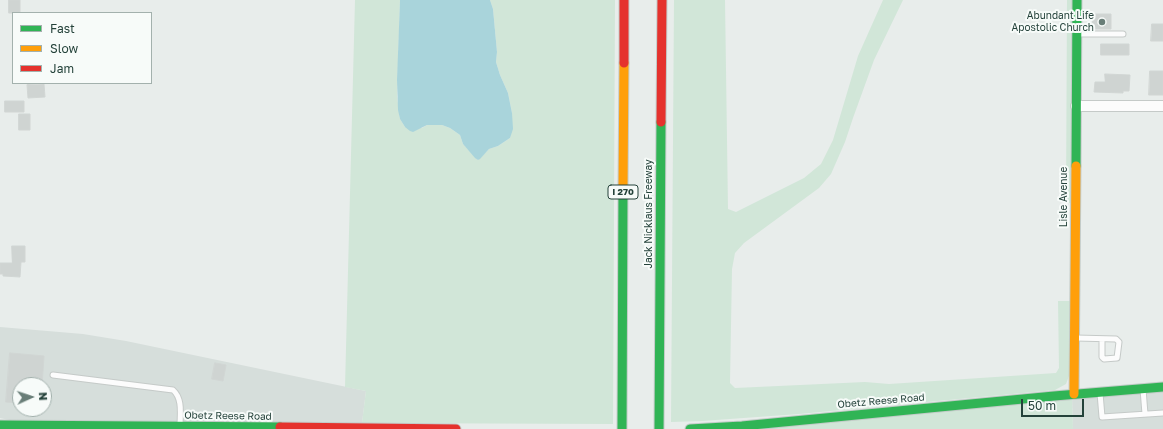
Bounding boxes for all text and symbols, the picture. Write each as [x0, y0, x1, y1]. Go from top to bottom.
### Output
place label: Abundant Life Apostolic Church [1012, 10, 1094, 34]
legend [12, 12, 152, 84]
marker: Abundant Life Apostolic Church [1097, 17, 1107, 27]
text: Fast [50, 21, 75, 36]
text: Slow [50, 41, 78, 56]
text: Jam [50, 61, 74, 76]
street label: Jack Nicklaus Freeway [643, 159, 655, 269]
street label: Lisle Avenue [1058, 167, 1070, 227]
road number: I 270 [608, 185, 638, 199]
north arrow [12, 377, 52, 417]
street label: Obetz Reese Road [837, 391, 925, 411]
scale bar [1023, 391, 1086, 417]
text: N [37, 392, 50, 401]
text: 50 m [1028, 398, 1056, 413]
street label: Obetz Reese Road [184, 409, 272, 423]

